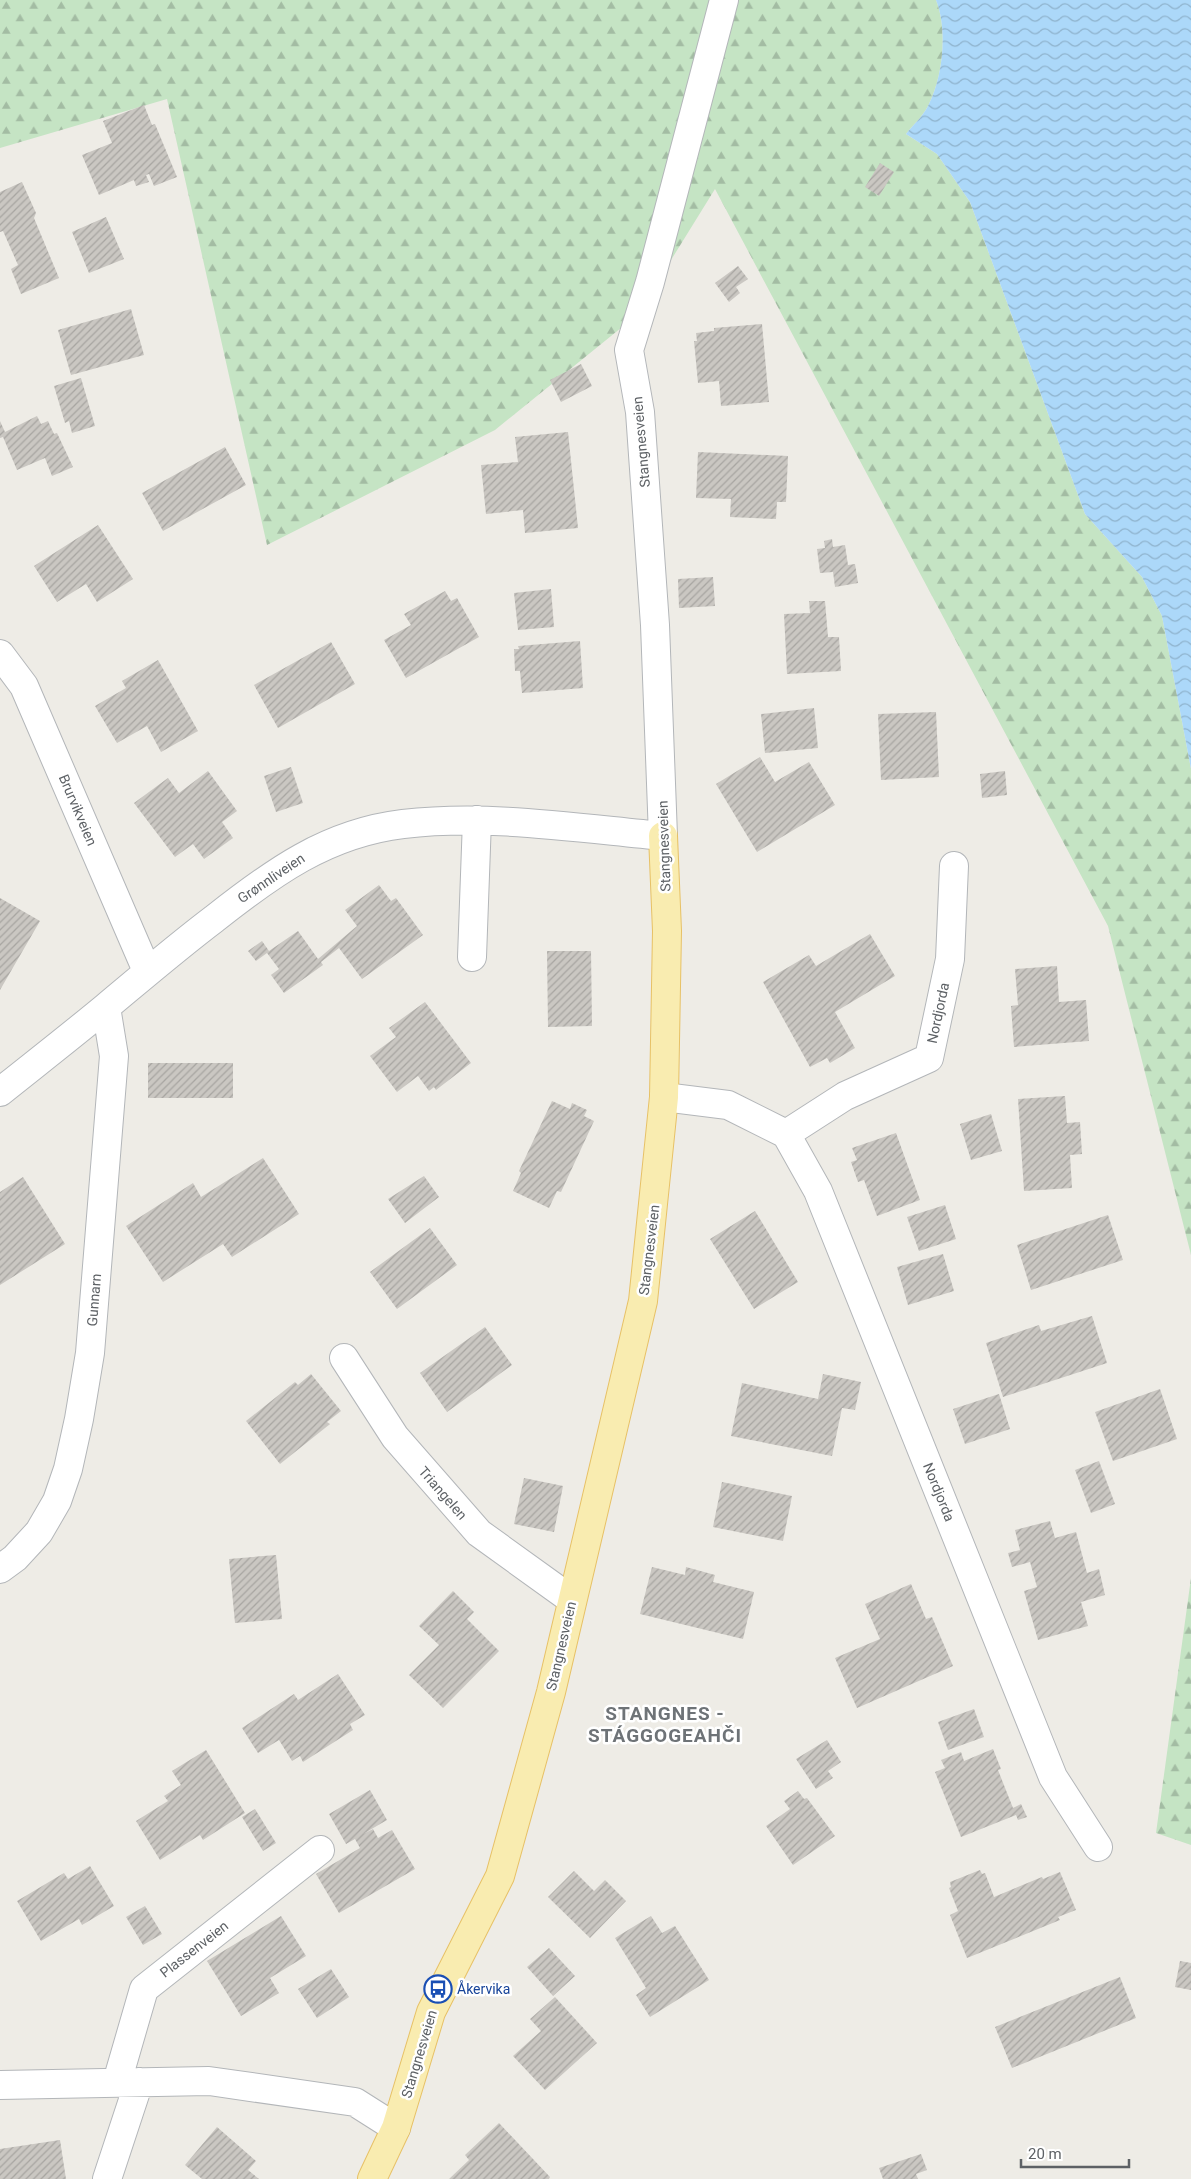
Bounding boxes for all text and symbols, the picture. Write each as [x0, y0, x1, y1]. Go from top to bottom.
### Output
street label: Stangnesveien [629, 396, 653, 488]
street label: Brurvikveien [56, 772, 100, 848]
street label: Stangnesveien [654, 800, 674, 892]
street label: Grønnliveien [235, 850, 307, 906]
street label: Nordjorda [924, 981, 952, 1045]
street label: Stangnesveien [636, 1204, 662, 1296]
street label: Gunnarn [84, 1273, 104, 1327]
street label: Nordjorda [920, 1460, 958, 1524]
street label: Triangelen [416, 1463, 470, 1523]
street label: Stangnesveien [543, 1600, 579, 1692]
district label: STANGNES - STÁGGOGEAHČI [588, 1702, 742, 1747]
street label: Plassenveien [157, 1917, 231, 1981]
bus stop icon: Åkervika [423, 1974, 453, 2004]
place label: Åkervika [457, 1980, 510, 1997]
street label: Stangnesveien [398, 2008, 440, 2100]
scale bar [1021, 2136, 1128, 2168]
text: 20 m [1028, 2145, 1062, 2163]

